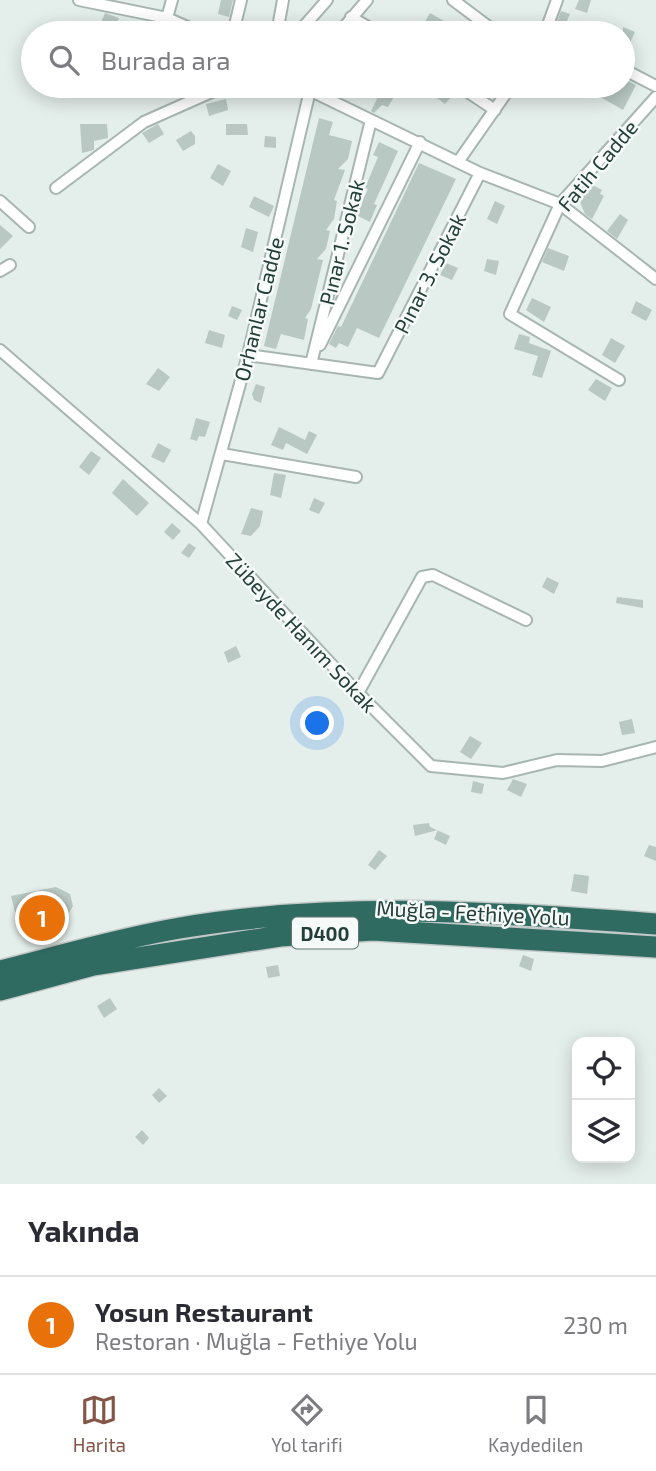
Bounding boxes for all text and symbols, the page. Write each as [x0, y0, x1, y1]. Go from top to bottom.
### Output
search box [21, 21, 635, 98]
icon: search [45, 41, 83, 79]
text: Burada ara [101, 44, 231, 75]
street label: Fatih Cadde [552, 114, 642, 216]
street label: Pınar 1. Sokak [313, 176, 369, 307]
street label: Pınar 3. Sokak [388, 208, 470, 337]
street label: Orhanlar Cadde [228, 234, 288, 384]
street label: Zübeyde Hanım Sokak [222, 547, 383, 717]
your location [300, 706, 334, 740]
pin: 1 [19, 892, 65, 944]
street label: Muğla - Fethiye Yolu [376, 894, 570, 930]
road number: D400 [292, 917, 358, 948]
map controls [572, 1037, 635, 1163]
button: locate [572, 1037, 635, 1100]
button: layers [572, 1100, 635, 1163]
text: Yakında [28, 1212, 140, 1248]
text: Yosun Restaurant [95, 1296, 313, 1327]
text: 1 [46, 1311, 56, 1339]
text: 230 m [563, 1311, 628, 1339]
text: Restoran · Muğla - Fethiye Yolu [95, 1327, 418, 1355]
tab: Harita [73, 1391, 126, 1456]
tab: Yol tarifi [271, 1391, 343, 1456]
tab: Kaydedilen [488, 1391, 583, 1456]

